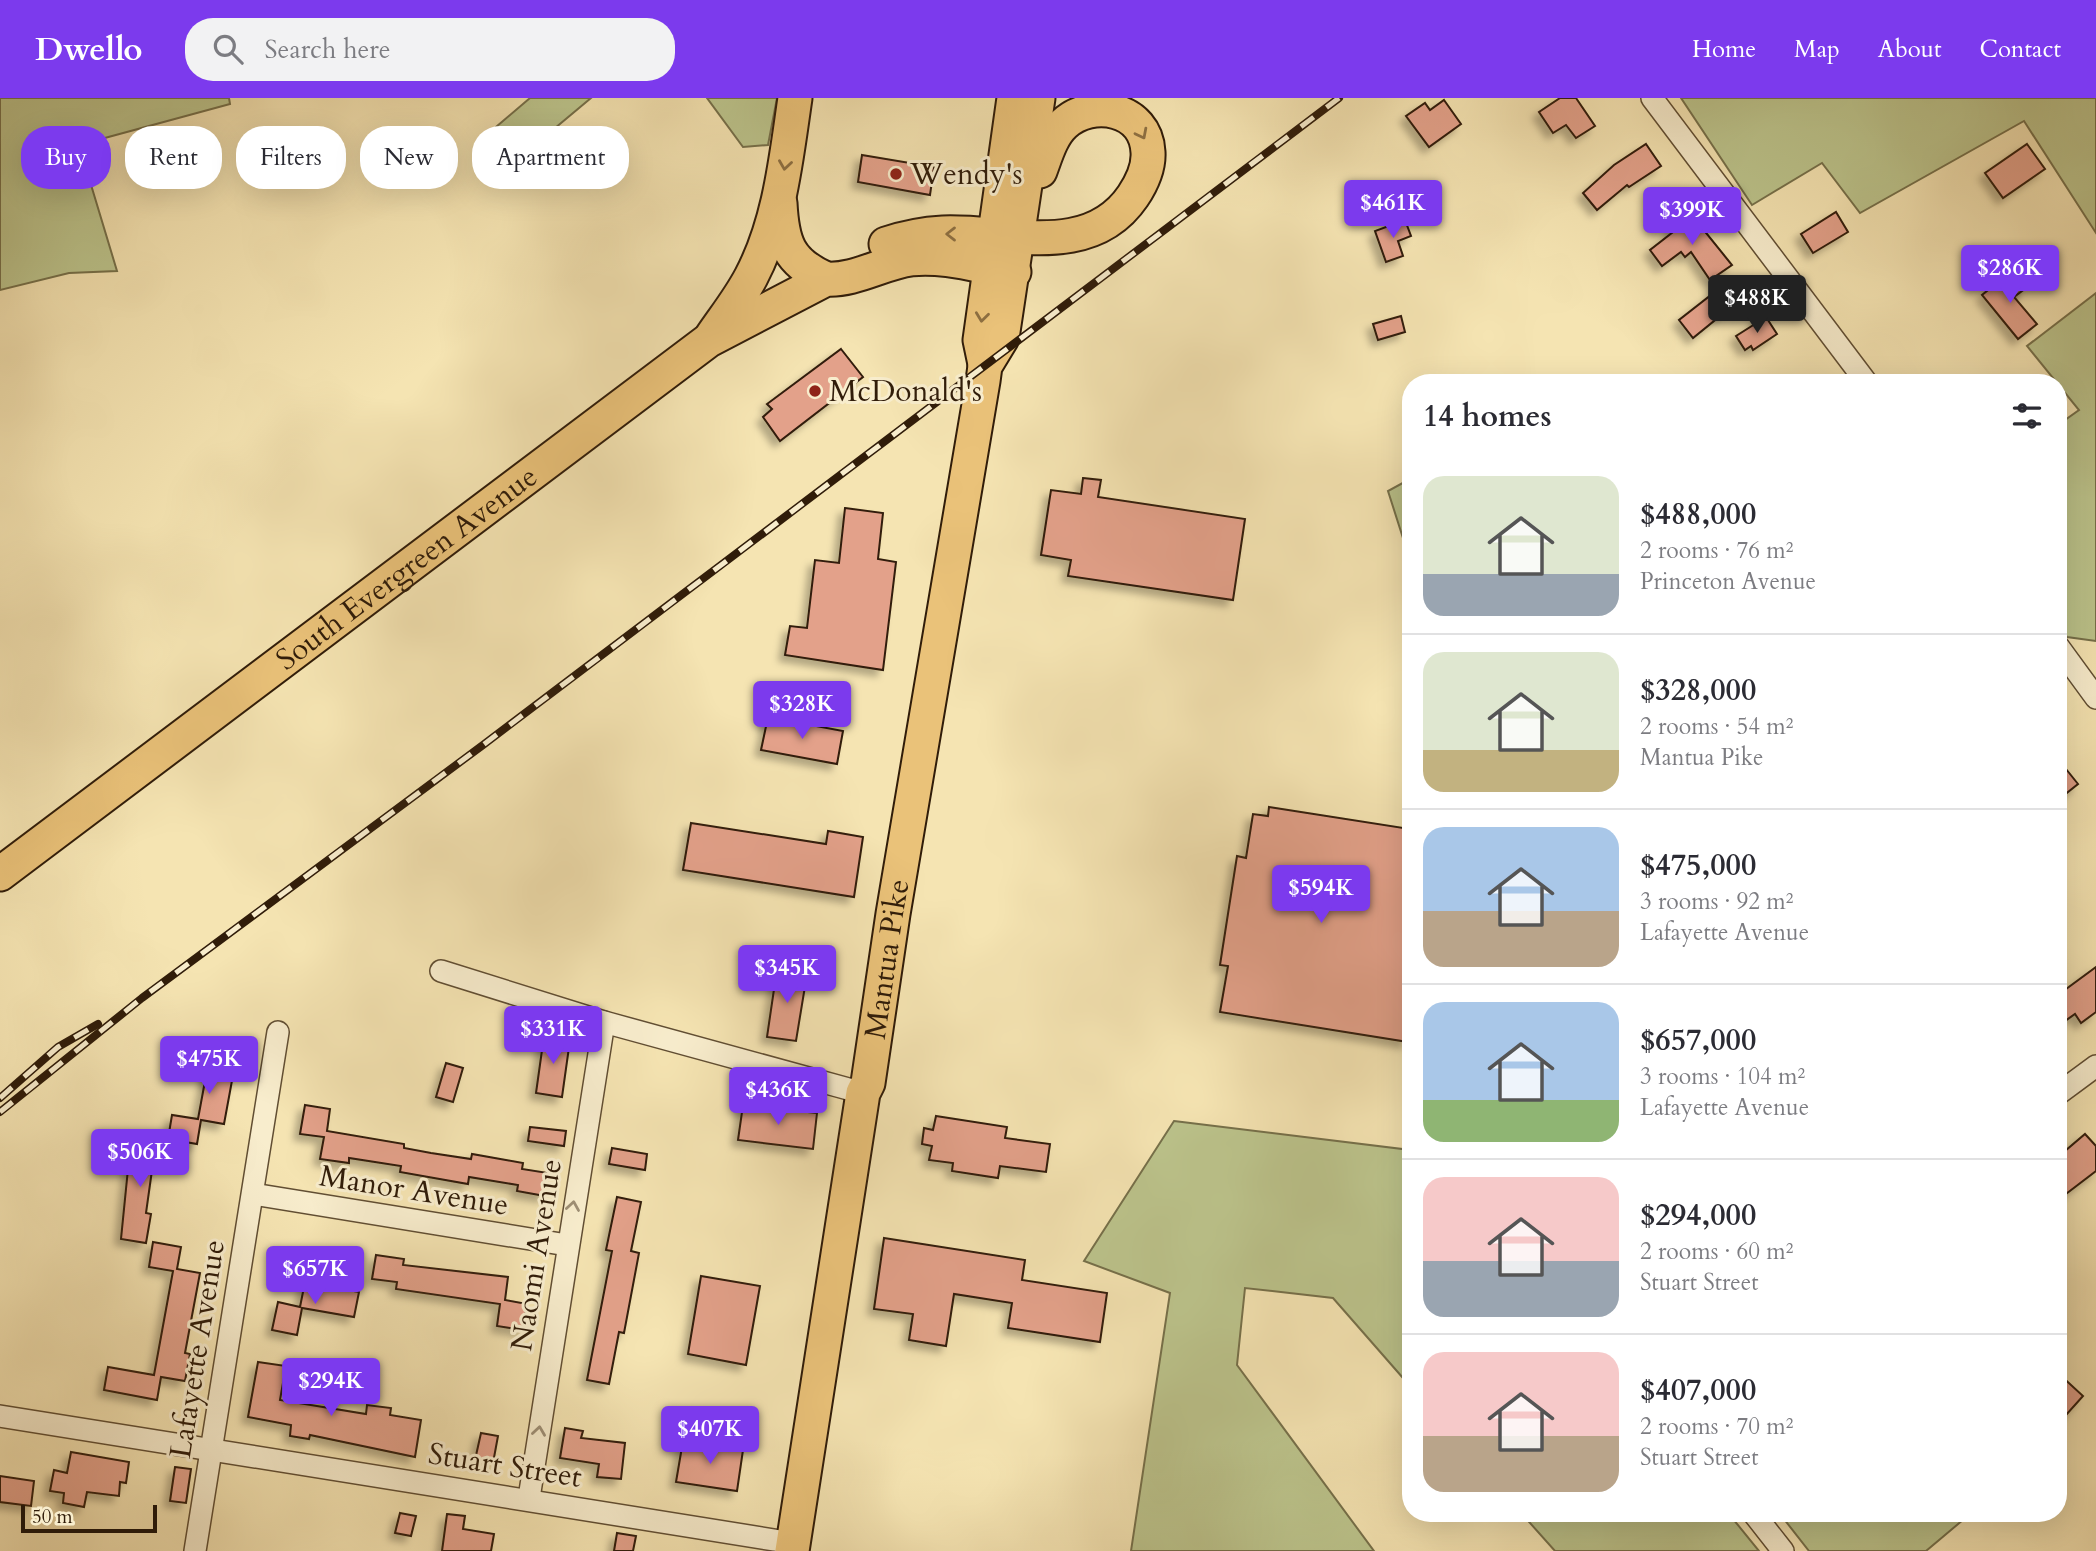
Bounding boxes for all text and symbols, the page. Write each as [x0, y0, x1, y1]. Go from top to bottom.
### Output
search box [185, 18, 675, 81]
text: Dwello [35, 27, 143, 72]
icon: search [209, 30, 247, 68]
text: Search here [265, 32, 391, 67]
text: Home [1692, 33, 1756, 66]
text: Map [1794, 33, 1840, 66]
text: About [1878, 33, 1942, 66]
text: Contact [1980, 33, 2061, 66]
chip: Buy [21, 126, 111, 189]
chip: Rent [125, 126, 222, 189]
chip: Filters [236, 126, 346, 189]
chip: New [360, 126, 458, 189]
chip: Apartment [472, 126, 629, 189]
one-way arrow [1133, 127, 1147, 140]
place label: Wendy's [909, 154, 1022, 195]
one-way arrow [777, 160, 792, 171]
marker: Wendy's [888, 166, 904, 182]
pin: $461K [1344, 180, 1442, 240]
text: $461K [1360, 187, 1426, 218]
pin: $399K [1643, 188, 1741, 247]
text: $399K [1659, 194, 1725, 225]
one-way arrow [945, 226, 955, 242]
pin: $286K [1961, 246, 2059, 305]
text: $286K [1977, 252, 2043, 283]
pin: $488K [1708, 275, 1806, 335]
text: $488K [1724, 282, 1790, 313]
one-way arrow [975, 312, 990, 323]
place label: McDonald's [829, 371, 982, 412]
marker: McDonald's [807, 383, 823, 399]
text: 14 homes [1423, 396, 1552, 437]
icon: filters [2008, 397, 2046, 435]
street label: South Evergreen Avenue [268, 456, 546, 680]
text: $488,000 [1640, 494, 1756, 535]
icon: home [1479, 504, 1563, 588]
text: 2 rooms · 76 m² [1640, 535, 1793, 566]
text: Princeton Avenue [1640, 566, 1816, 597]
text: $328,000 [1640, 670, 1756, 711]
icon: home [1479, 680, 1563, 764]
pin: $328K [753, 682, 851, 741]
text: $328K [769, 688, 835, 719]
text: 2 rooms · 54 m² [1640, 711, 1793, 742]
text: Mantua Pike [1640, 742, 1764, 773]
text: $475,000 [1640, 845, 1756, 886]
icon: home [1479, 855, 1563, 939]
pin: $594K [1272, 866, 1370, 925]
text: $594K [1288, 872, 1354, 903]
street label: Mantua Pike [855, 876, 920, 1042]
text: 3 rooms · 92 m² [1640, 886, 1793, 917]
text: Lafayette Avenue [1640, 917, 1809, 948]
pin: $345K [738, 946, 836, 1005]
text: $345K [754, 952, 820, 983]
pin: $331K [504, 1006, 602, 1066]
text: $331K [520, 1013, 586, 1044]
text: $657,000 [1640, 1020, 1756, 1061]
icon: home [1479, 1030, 1563, 1114]
pin: $475K [160, 1037, 258, 1096]
text: $475K [176, 1043, 242, 1074]
text: 3 rooms · 104 m² [1640, 1061, 1805, 1092]
pin: $436K [729, 1068, 827, 1127]
text: $436K [745, 1074, 811, 1105]
text: Lafayette Avenue [1640, 1092, 1809, 1123]
pin: $506K [91, 1130, 189, 1189]
text: $506K [107, 1136, 173, 1167]
street label: Manor Avenue [316, 1155, 511, 1226]
street label: Naomi Avenue [501, 1156, 572, 1354]
text: $294,000 [1640, 1195, 1756, 1236]
one-way arrow [565, 1200, 580, 1212]
icon: home [1479, 1205, 1563, 1289]
text: 2 rooms · 60 m² [1640, 1236, 1793, 1267]
street label: Lafayette Avenue [160, 1237, 235, 1461]
pin: $657K [266, 1246, 364, 1306]
text: $657K [282, 1253, 348, 1284]
text: Stuart Street [1640, 1267, 1759, 1298]
pin: $294K [282, 1358, 380, 1418]
text: $294K [298, 1365, 364, 1396]
text: $407,000 [1640, 1370, 1756, 1411]
icon: home [1479, 1380, 1563, 1464]
pin: $407K [661, 1406, 759, 1466]
text: 2 rooms · 70 m² [1640, 1411, 1793, 1442]
text: $407K [677, 1413, 743, 1444]
one-way arrow [531, 1425, 546, 1437]
street label: Stuart Street [425, 1433, 585, 1498]
text: Stuart Street [1640, 1442, 1759, 1473]
scale bar [21, 1502, 158, 1534]
text: 50 m [32, 1504, 73, 1530]

